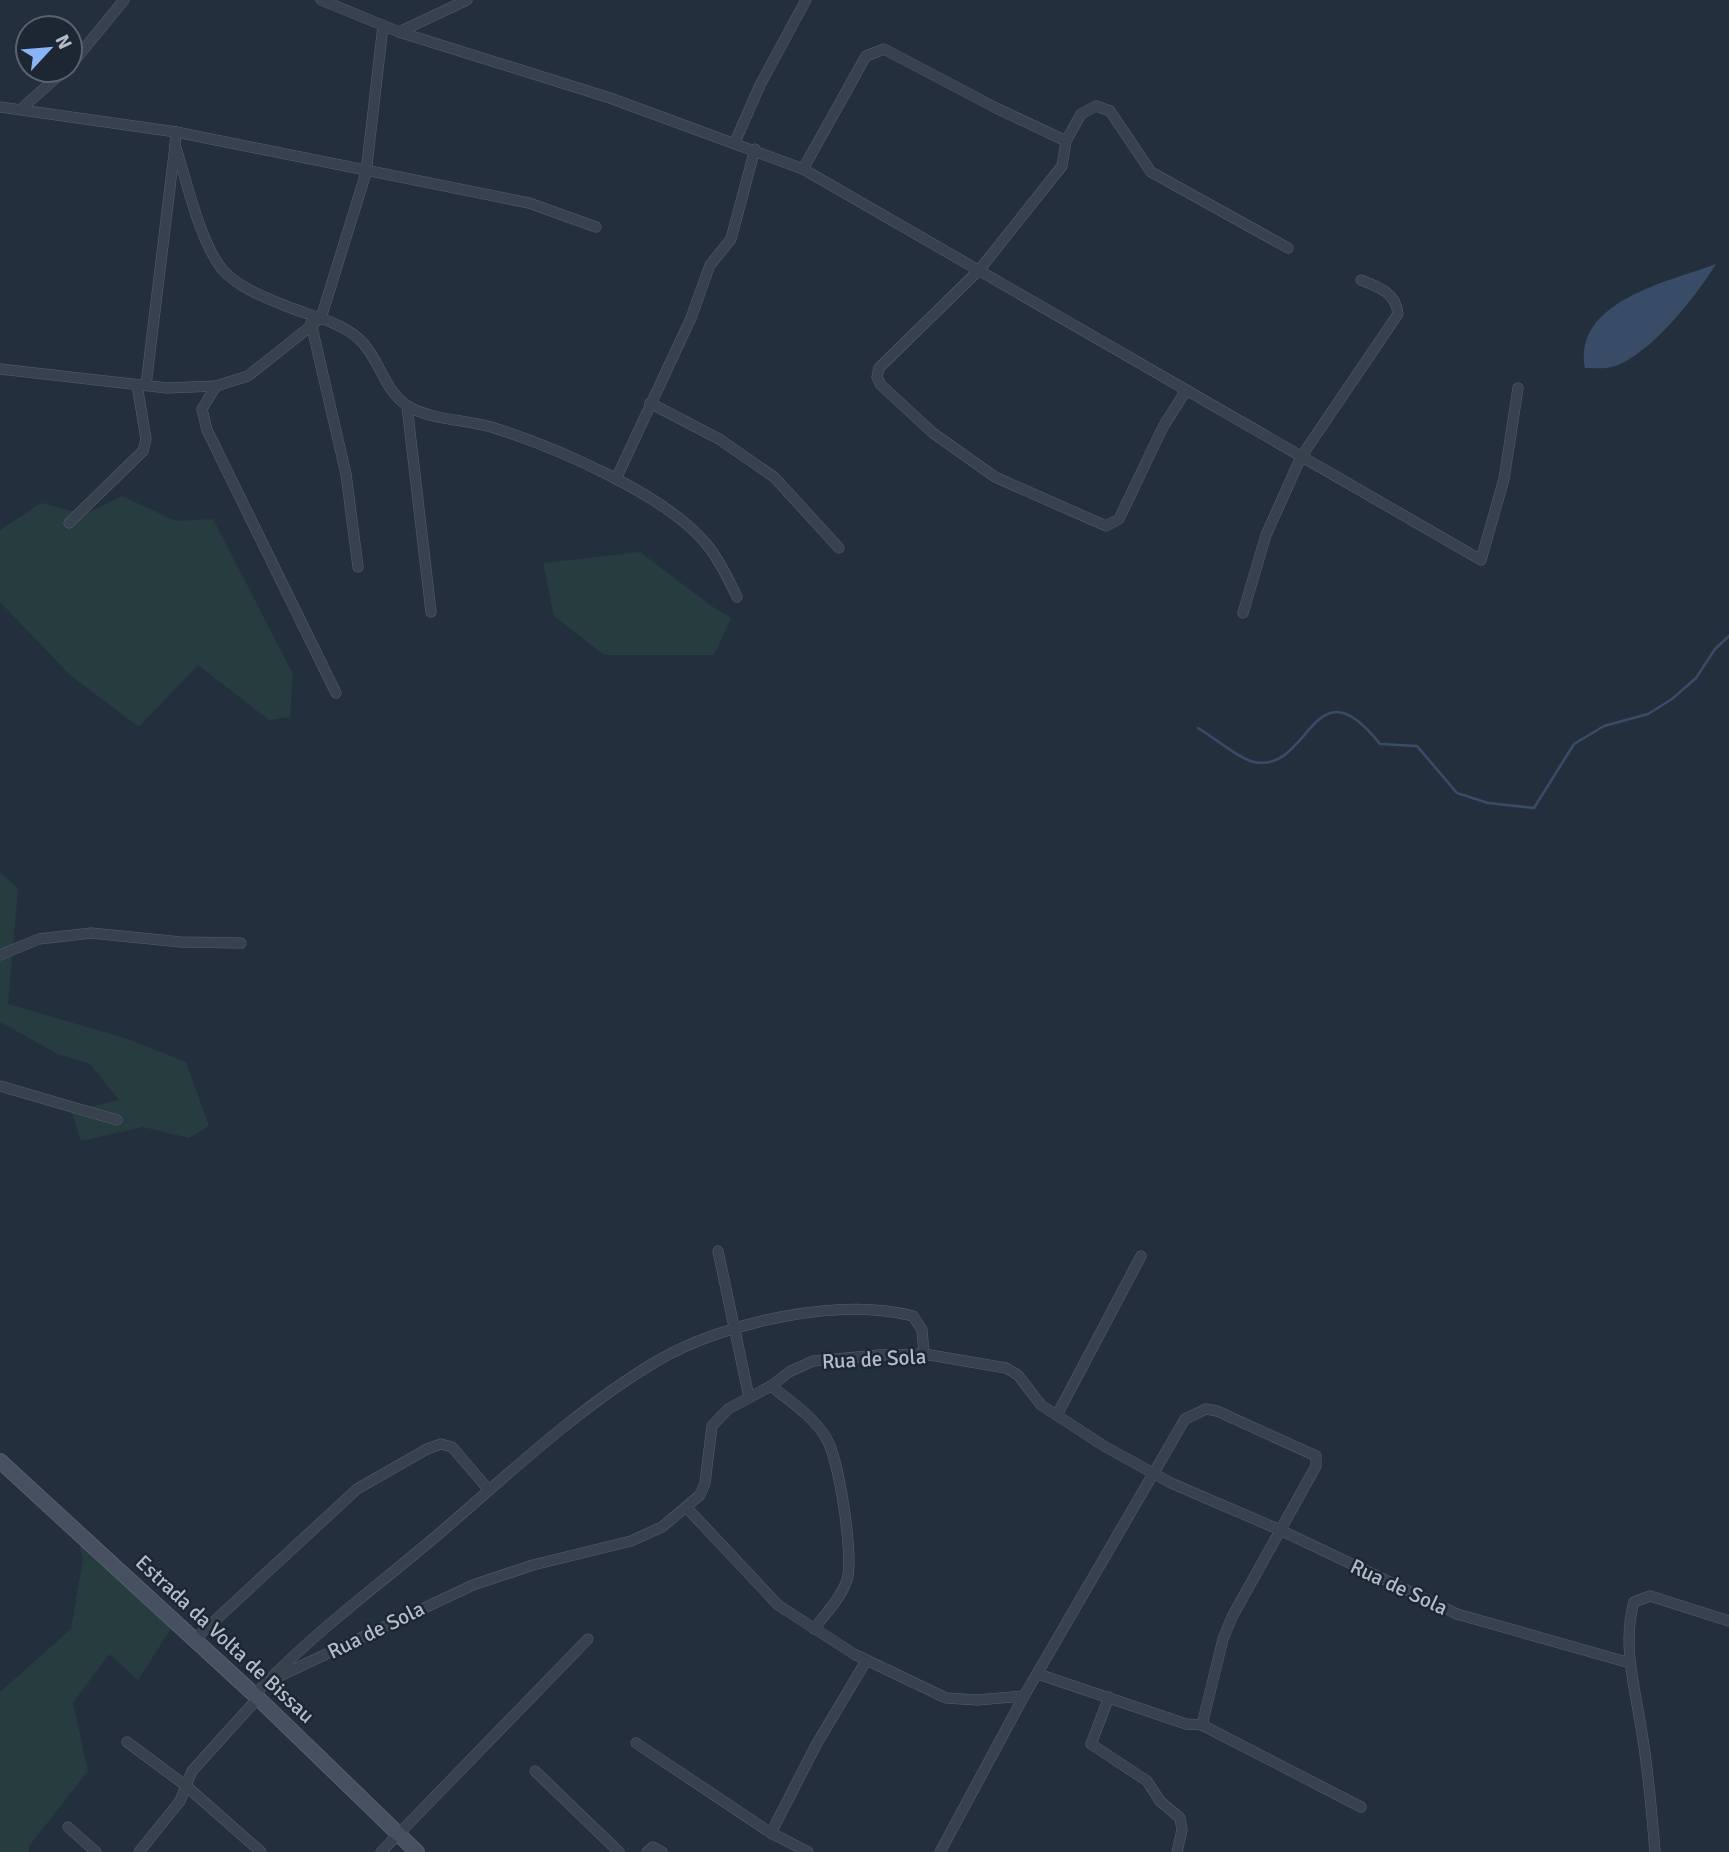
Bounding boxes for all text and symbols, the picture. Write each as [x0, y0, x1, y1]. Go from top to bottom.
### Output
north arrow [14, 14, 84, 84]
text: N [50, 31, 77, 53]
street label: Rua de Sola [821, 1343, 927, 1375]
street label: Estrada da Volta de Bissau [130, 1549, 320, 1729]
street label: Rua de Sola [1346, 1553, 1452, 1621]
street label: Rua de Sola [323, 1595, 429, 1665]

